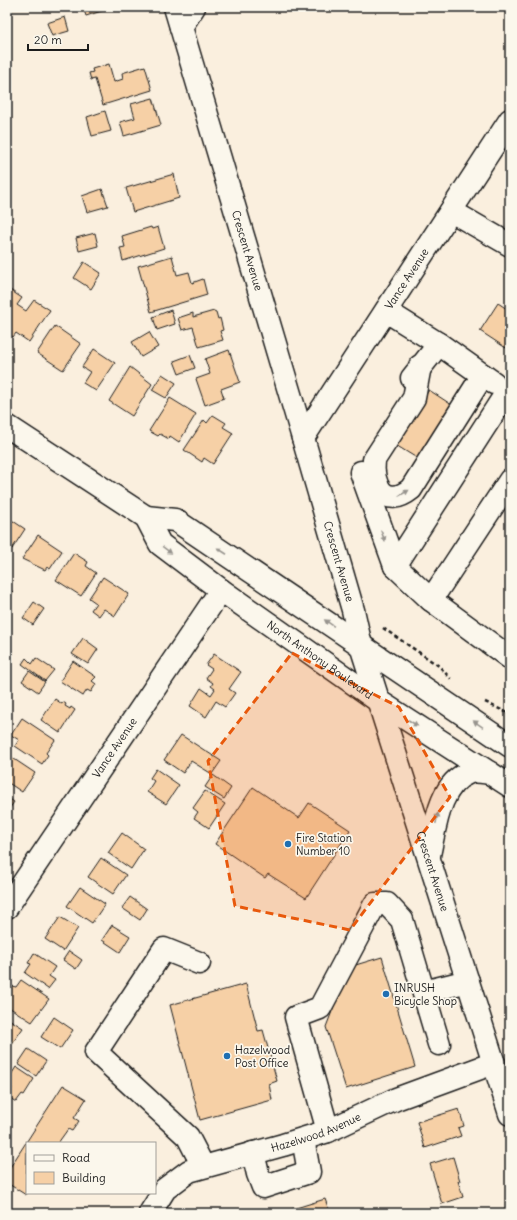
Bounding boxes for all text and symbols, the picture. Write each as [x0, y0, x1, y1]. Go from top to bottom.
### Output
scale bar [28, 26, 88, 52]
text: 20 m [34, 32, 62, 47]
street label: Crescent Avenue [229, 209, 266, 292]
street label: Vance Avenue [382, 246, 432, 312]
one-way arrow [398, 489, 410, 496]
street label: Crescent Avenue [321, 519, 357, 603]
one-way arrow [381, 531, 387, 543]
one-way arrow [161, 545, 172, 554]
one-way arrow [216, 547, 227, 555]
street label: North Anthony Boulevard [264, 618, 376, 702]
one-way arrow [324, 619, 335, 627]
street label: Vance Avenue [89, 715, 140, 781]
one-way arrow [407, 720, 419, 727]
one-way arrow [472, 720, 483, 728]
one-way arrow [434, 811, 440, 824]
street label: Crescent Avenue [413, 829, 452, 913]
place label: Fire Station Number 10 [296, 831, 352, 858]
marker: Fire Station Number 10 [283, 839, 293, 849]
place label: INRUSH Bicycle Shop [394, 981, 457, 1008]
marker: INRUSH Bicycle Shop [381, 989, 391, 999]
place label: Hazelwood Post Office [235, 1043, 291, 1070]
marker: Hazelwood Post Office [222, 1051, 232, 1061]
street label: Hazelwood Avenue [269, 1110, 363, 1155]
legend [26, 1142, 156, 1194]
text: Road [62, 1150, 90, 1165]
text: Building [62, 1170, 106, 1185]

